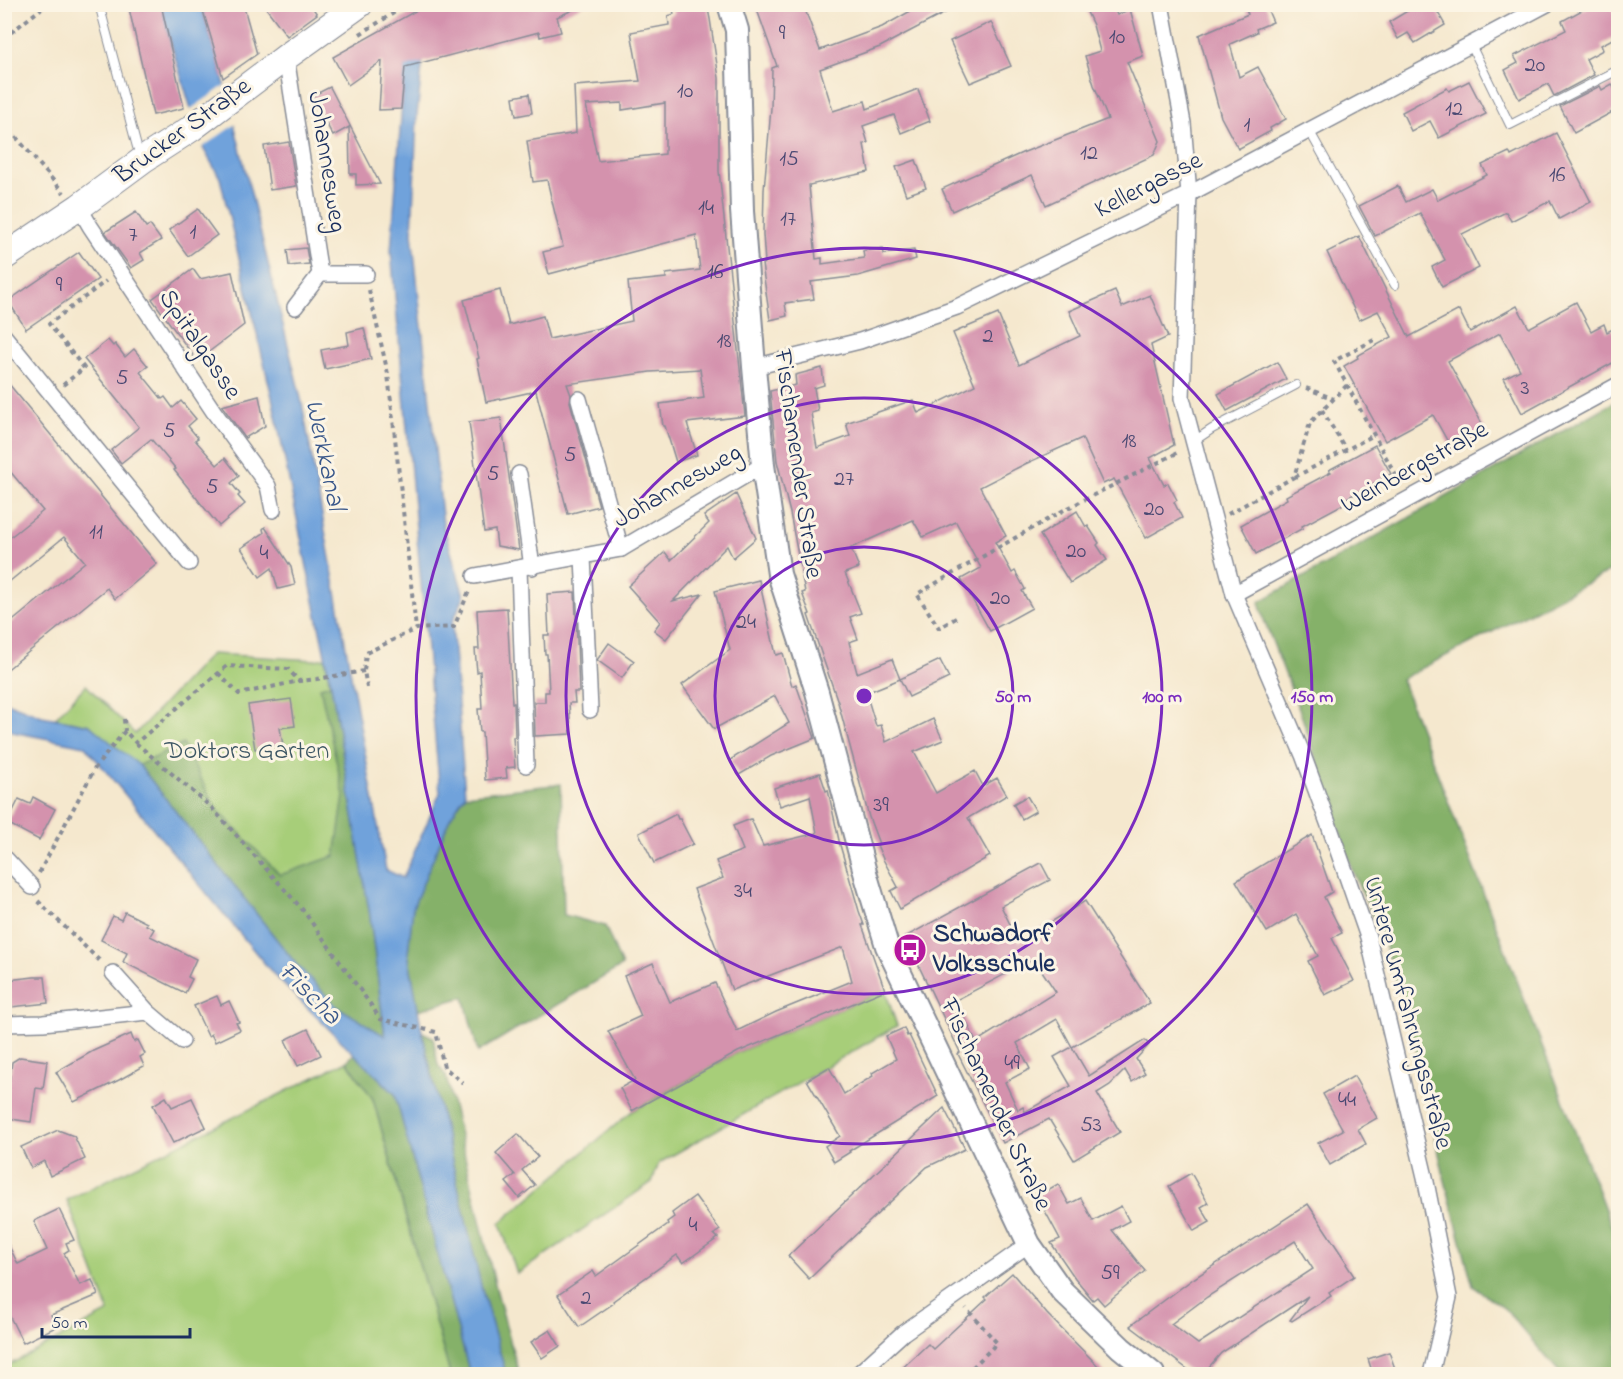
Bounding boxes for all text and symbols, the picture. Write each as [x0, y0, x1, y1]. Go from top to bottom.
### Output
house number: 9 [779, 18, 786, 50]
house number: 10 [1109, 22, 1125, 54]
house number: 20 [1525, 50, 1545, 82]
street label: Brucker Straße [105, 69, 260, 196]
house number: 10 [677, 76, 693, 108]
street label: Johannesweg [296, 89, 356, 235]
house number: 12 [1445, 94, 1463, 126]
house number: 1 [1244, 110, 1251, 142]
house number: 12 [1080, 138, 1098, 170]
street label: Kellergasse [1088, 142, 1210, 229]
house number: 15 [779, 144, 799, 176]
house number: 16 [1549, 160, 1566, 192]
house number: 14 [698, 193, 714, 225]
house number: 17 [780, 204, 796, 236]
house number: 1 [190, 217, 197, 249]
house number: 7 [128, 220, 138, 252]
house number: 16 [707, 257, 724, 289]
house number: 9 [56, 270, 63, 302]
street label: Spitalgasse [148, 282, 250, 408]
house number: 2 [983, 321, 994, 353]
house number: 18 [716, 326, 732, 358]
street label: Fischamender Straße [762, 346, 832, 581]
house number: 5 [116, 363, 128, 395]
house number: 3 [1520, 373, 1530, 405]
water label: Werkkanal [293, 396, 355, 517]
street label: Weinbergstraße [1334, 412, 1496, 524]
house number: 5 [163, 416, 175, 448]
house number: 18 [1121, 426, 1137, 458]
street label: Johannesweg [607, 435, 749, 539]
house number: 5 [564, 440, 576, 472]
house number: 5 [487, 459, 499, 491]
house number: 27 [834, 464, 854, 496]
house number: 5 [206, 472, 218, 504]
house number: 20 [1144, 494, 1164, 526]
house number: 11 [89, 517, 103, 549]
house number: 20 [1066, 536, 1086, 568]
house number: 4 [259, 538, 269, 570]
house number: 20 [990, 583, 1010, 615]
house number: 24 [736, 607, 756, 639]
text: 50 m [995, 685, 1031, 711]
text: 100 m [1142, 685, 1182, 711]
text: 150 m [1291, 685, 1333, 711]
centre of rings [854, 686, 874, 706]
park label: Doktors Garten [164, 733, 329, 771]
house number: 39 [873, 790, 889, 822]
street label: Untere Umfahrungsstraße [1352, 872, 1462, 1154]
house number: 34 [734, 876, 752, 908]
place label: Schwadorf Volksschule [932, 916, 1056, 984]
bus stop icon: Schwadorf Volksschule [892, 932, 928, 968]
water label: Fischa [269, 954, 350, 1035]
street label: Fischamender Straße [929, 991, 1061, 1218]
house number: 49 [1004, 1048, 1020, 1080]
house number: 44 [1338, 1085, 1356, 1117]
house number: 53 [1080, 1110, 1102, 1142]
house number: 4 [688, 1210, 698, 1242]
house number: 59 [1100, 1258, 1120, 1290]
house number: 2 [581, 1283, 592, 1315]
scale bar [42, 1301, 190, 1339]
text: 50 m [51, 1311, 88, 1337]

